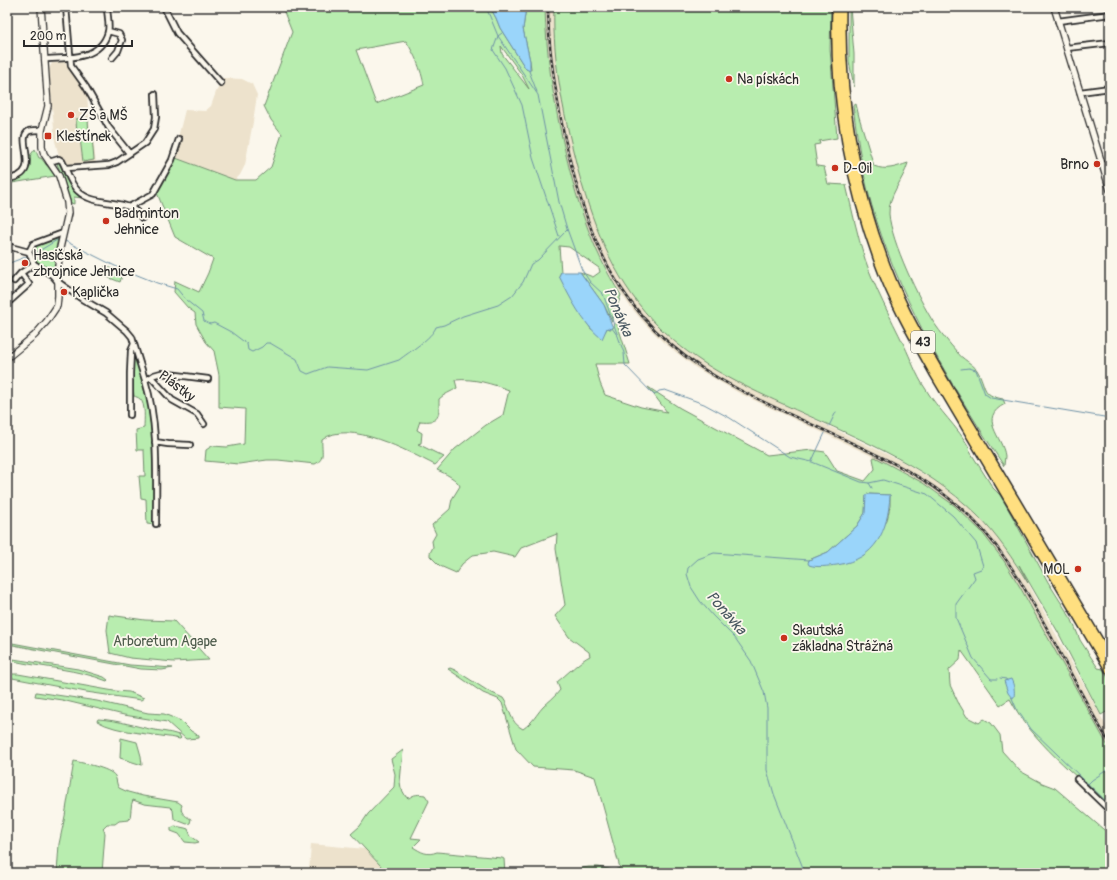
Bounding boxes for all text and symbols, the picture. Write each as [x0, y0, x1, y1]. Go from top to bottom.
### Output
scale bar [24, 22, 132, 48]
text: 200 m [30, 29, 67, 44]
place label: Na pískách [737, 71, 799, 88]
marker: Na pískách [724, 74, 734, 84]
place label: ZŠ a MŠ [79, 106, 128, 124]
marker: ZŠ a MŠ [66, 110, 76, 120]
place label: Kleštínek [56, 128, 111, 145]
marker: Kleštínek [43, 131, 53, 141]
place label: Brno [1060, 156, 1089, 173]
marker: Brno [1092, 159, 1102, 169]
place label: D-Oil [843, 160, 872, 177]
marker: D-Oil [830, 163, 840, 173]
place label: Badminton Jehnice [114, 205, 179, 238]
marker: Badminton Jehnice [101, 216, 111, 226]
place label: Hasičská zbrojnice Jehnice [33, 247, 135, 280]
marker: Hasičská zbrojnice Jehnice [20, 258, 30, 268]
place label: Kaplička [72, 284, 119, 301]
water label: Ponávka [599, 285, 637, 340]
marker: Kaplička [59, 287, 69, 297]
road number: 43 [911, 331, 935, 353]
street label: Plástky [155, 367, 199, 405]
place label: MOL [1043, 561, 1070, 578]
marker: MOL [1073, 564, 1083, 574]
water label: Ponávka [702, 587, 751, 639]
place label: Skautská základna Strážná [792, 622, 893, 655]
park label: Arboretum Agape [113, 633, 217, 650]
marker: Skautská základna Strážná [779, 633, 789, 643]

